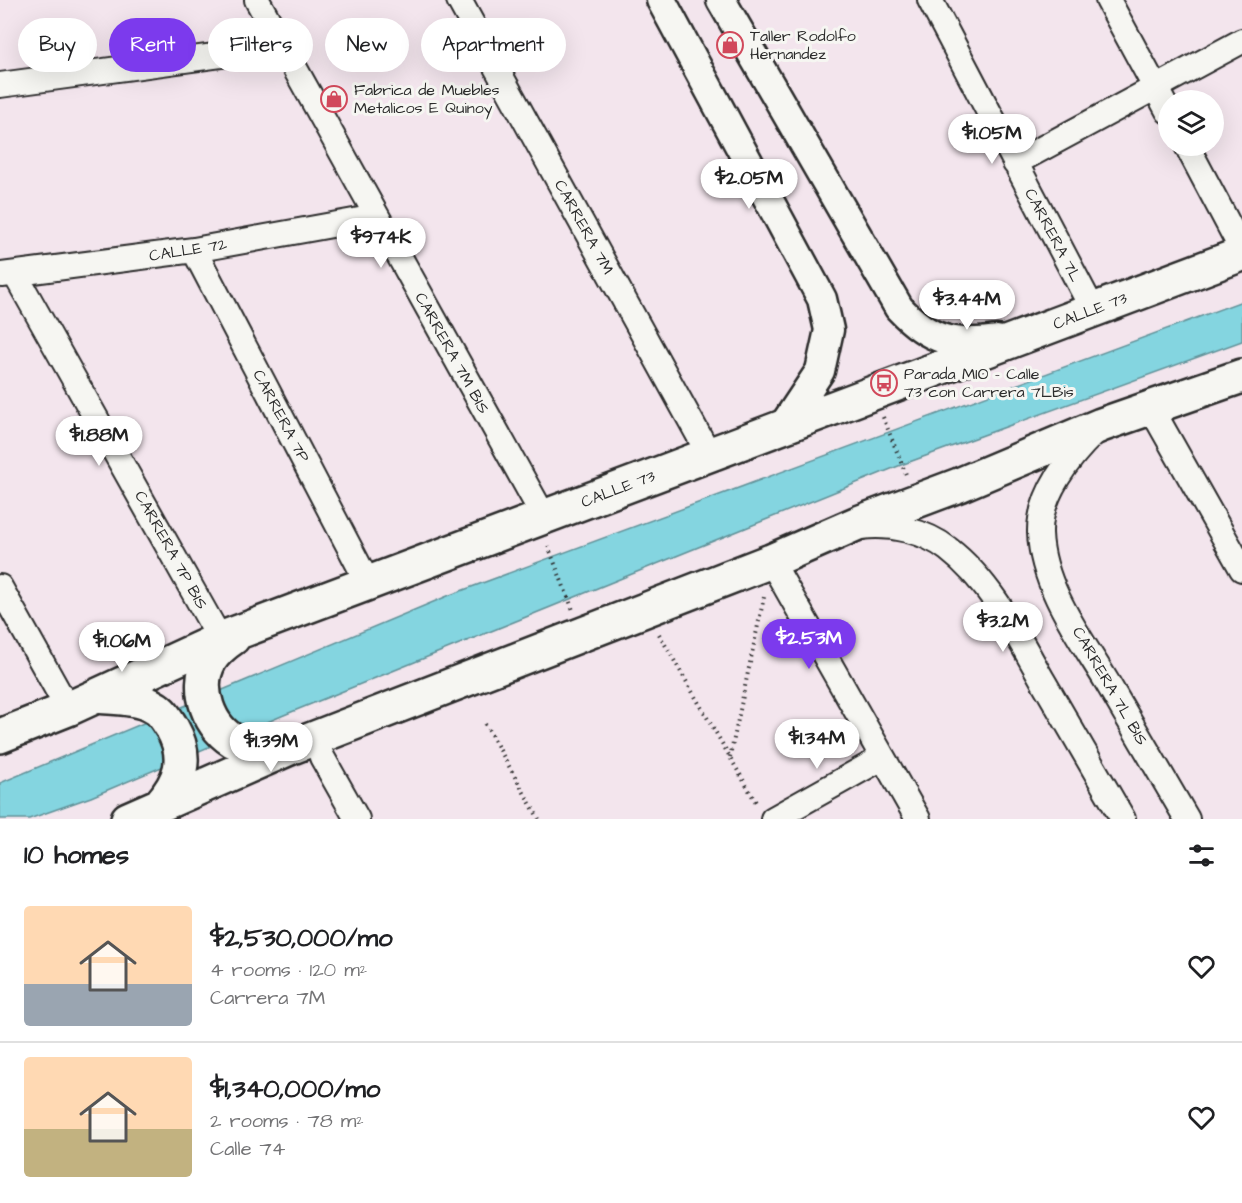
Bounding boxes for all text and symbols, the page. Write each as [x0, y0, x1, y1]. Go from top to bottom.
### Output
chip: Buy [18, 18, 97, 72]
chip: Rent [109, 18, 196, 72]
chip: Filters [208, 18, 313, 72]
chip: New [325, 18, 409, 72]
chip: Apartment [421, 18, 566, 72]
place label: Taller Rodolfo Hernandez [750, 25, 856, 65]
shop icon: Taller Rodolfo Hernandez [715, 30, 745, 60]
place label: Fabrica de Muebles Metalicos E Quinoy [354, 79, 500, 120]
shop icon: Fabrica de Muebles Metalicos E Quinoy [319, 84, 349, 114]
map controls [1158, 90, 1224, 156]
button: layers [1158, 90, 1224, 156]
pin: $1.05M [943, 114, 1041, 165]
text: $1.05M [962, 119, 1022, 147]
pin: $2.05M [700, 159, 798, 210]
text: $2.05M [715, 164, 783, 192]
street label: CARRERA 7M [549, 176, 619, 278]
street label: CARRERA 7L [1019, 184, 1087, 286]
pin: $974K [339, 218, 423, 269]
text: $974K [351, 223, 411, 251]
street label: CALLE 72 [147, 233, 229, 267]
pin: $3.44M [918, 280, 1016, 331]
text: $3.44M [933, 285, 1001, 313]
street label: CALLE 73 [1050, 287, 1130, 335]
street label: CARRERA 7M BIS [410, 288, 494, 418]
place label: Parada MIO - Calle 73 con Carrera 7LBis [904, 363, 1074, 403]
street label: CARRERA 7P [247, 366, 315, 466]
bus stop icon: Parada MIO - Calle 73 con Carrera 7LBis [869, 368, 899, 398]
pin: $1.88M [50, 416, 148, 467]
text: $1.88M [70, 421, 128, 449]
street label: CALLE 73 [578, 465, 658, 513]
street label: CARRERA 7P BIS [129, 487, 213, 613]
pin: $3.2M [961, 602, 1045, 653]
text: $3.2M [977, 607, 1029, 635]
pin: $2.53M [760, 619, 858, 670]
pin: $1.06M [73, 622, 171, 673]
street label: CARRERA 7L BIS [1067, 623, 1153, 749]
text: $2.53M [776, 624, 842, 652]
text: $1.06M [93, 627, 151, 655]
pin: $1.34M [768, 719, 866, 770]
pin: $1.39M [222, 722, 320, 773]
text: $1.34M [789, 724, 845, 752]
text: $1.39M [244, 727, 298, 755]
text: 10 homes [24, 837, 129, 873]
icon: filters [1185, 839, 1218, 872]
text: $2,530,000/mo [210, 920, 393, 956]
icon: home [72, 930, 144, 1002]
icon: heart [1185, 950, 1218, 983]
text: 4 rooms · 120 m² [210, 956, 367, 984]
text: Carrera 7M [210, 984, 325, 1012]
text: $1,340,000/mo [210, 1071, 380, 1107]
icon: home [72, 1081, 144, 1153]
icon: heart [1185, 1101, 1218, 1134]
text: 2 rooms · 78 m² [210, 1107, 364, 1135]
text: Calle 74 [210, 1135, 285, 1163]

